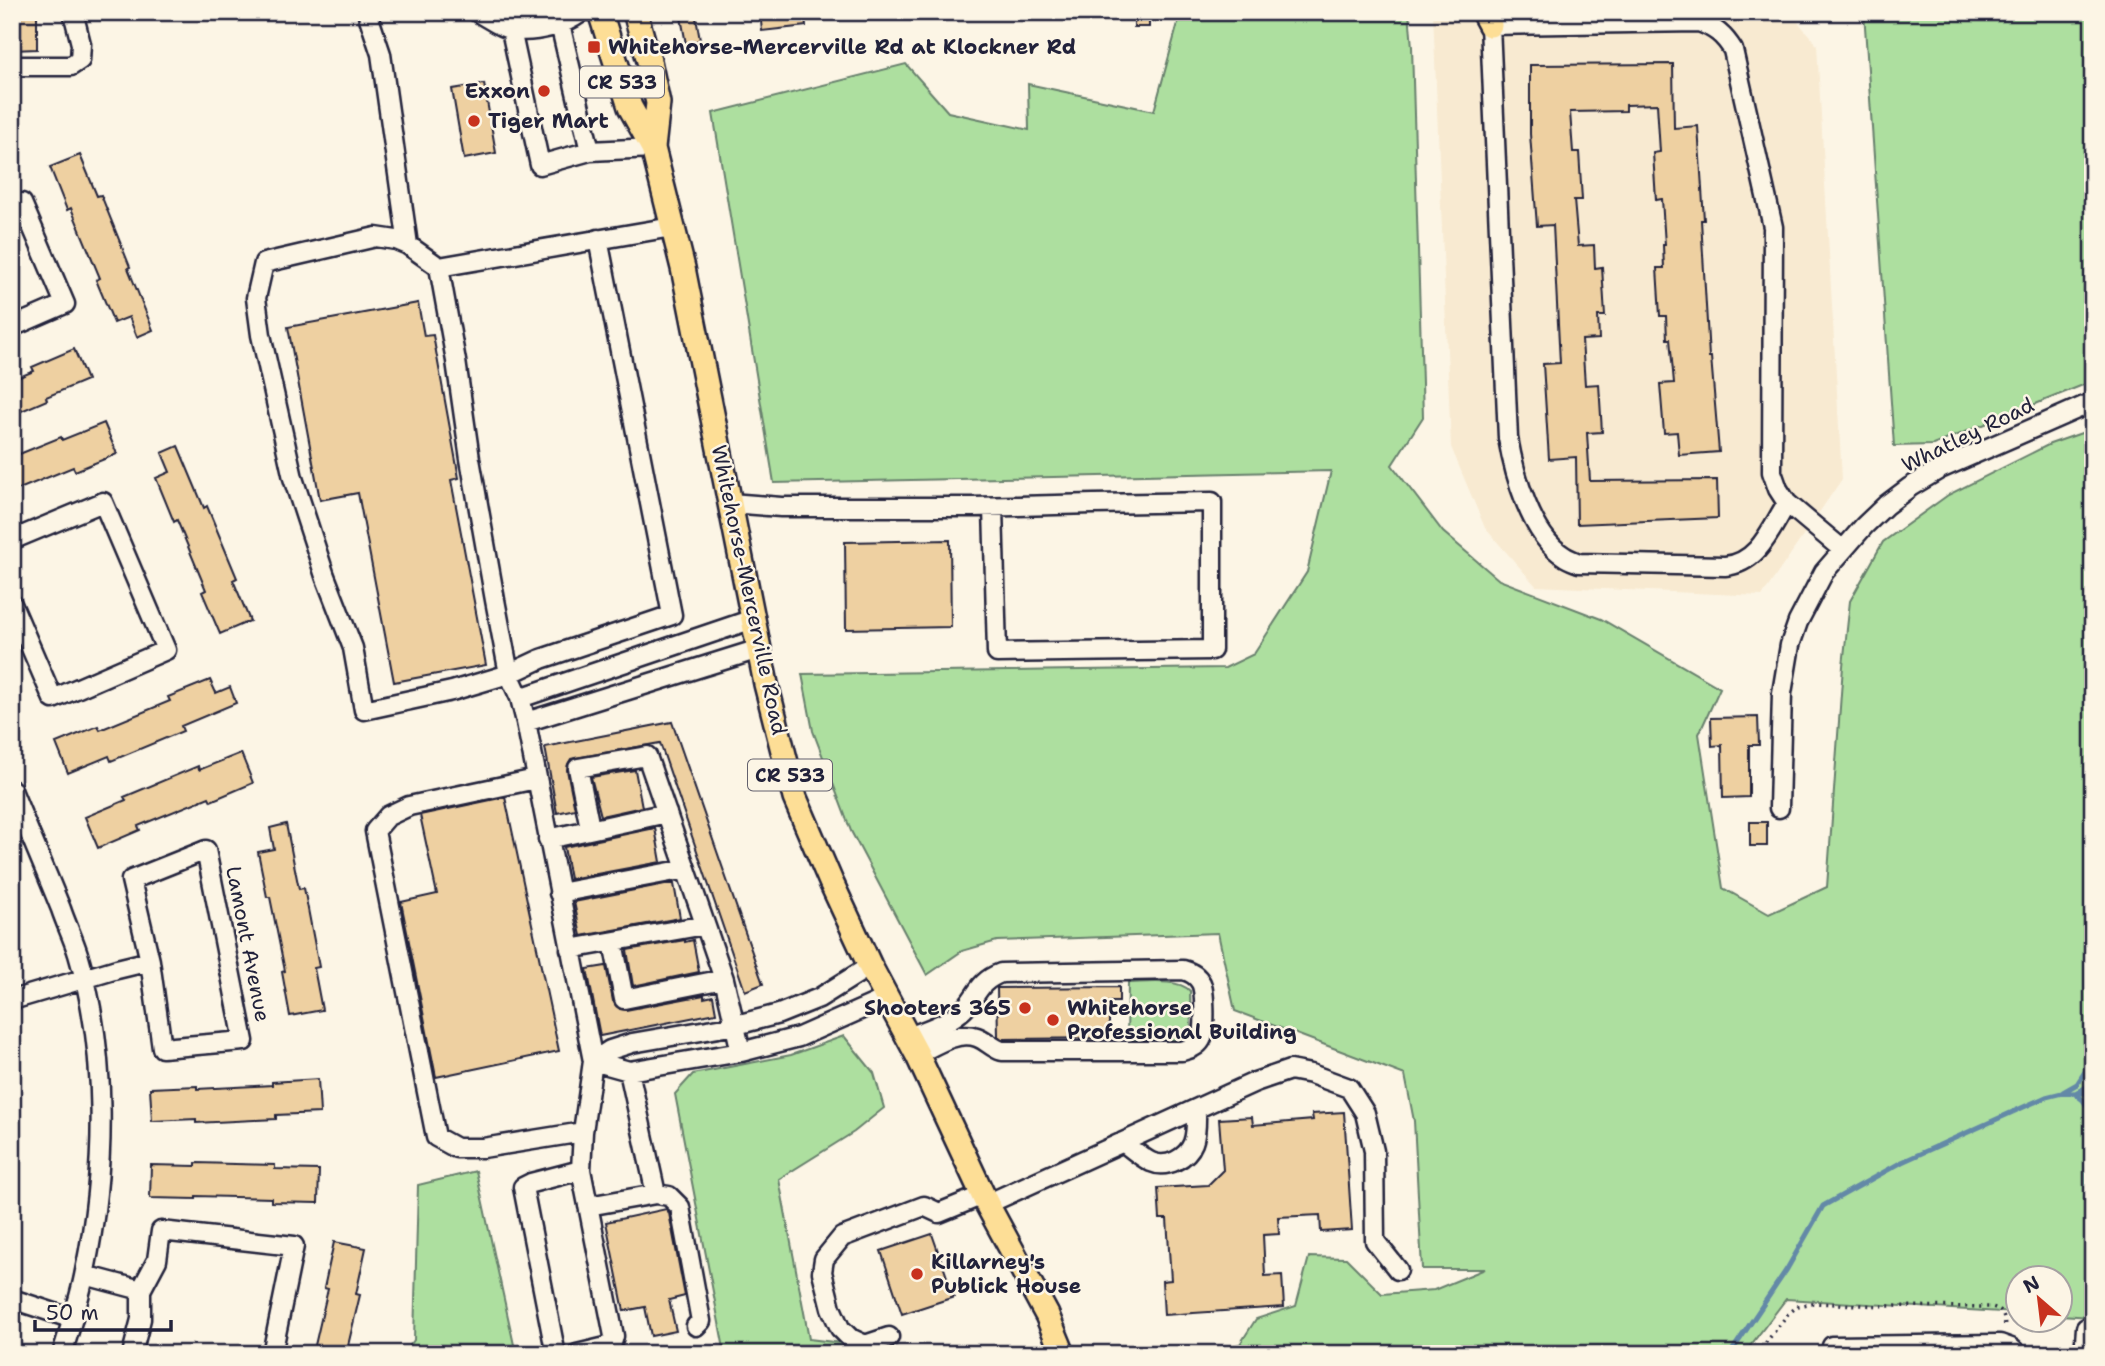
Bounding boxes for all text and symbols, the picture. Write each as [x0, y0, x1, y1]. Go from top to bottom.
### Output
place label: Whitehorse-Mercerville Rd at Klockner Rd [608, 33, 1076, 61]
marker: Whitehorse-Mercerville Rd at Klockner Rd [586, 39, 602, 55]
road number: CR 533 [580, 66, 664, 97]
place label: Exxon [464, 77, 530, 105]
marker: Exxon [536, 83, 552, 99]
place label: Tiger Mart [488, 107, 609, 135]
marker: Tiger Mart [466, 113, 482, 129]
street label: Whatley Road [1897, 391, 2039, 479]
street label: Whitehorse-Mercerville Road [705, 442, 793, 738]
road number: CR 533 [748, 760, 832, 790]
street label: Lamont Avenue [219, 864, 277, 1024]
place label: Shooters 365 [864, 994, 1011, 1022]
place label: Whitehorse Professional Building [1067, 994, 1297, 1046]
marker: Shooters 365 [1017, 1000, 1033, 1016]
marker: Whitehorse Professional Building [1045, 1012, 1061, 1028]
place label: Killarney's Publick House [931, 1248, 1081, 1300]
north arrow [2004, 1264, 2074, 1334]
marker: Killarney's Publick House [909, 1266, 925, 1282]
text: N [2019, 1270, 2044, 1299]
scale bar [35, 1289, 172, 1333]
text: 50 m [46, 1299, 99, 1327]

